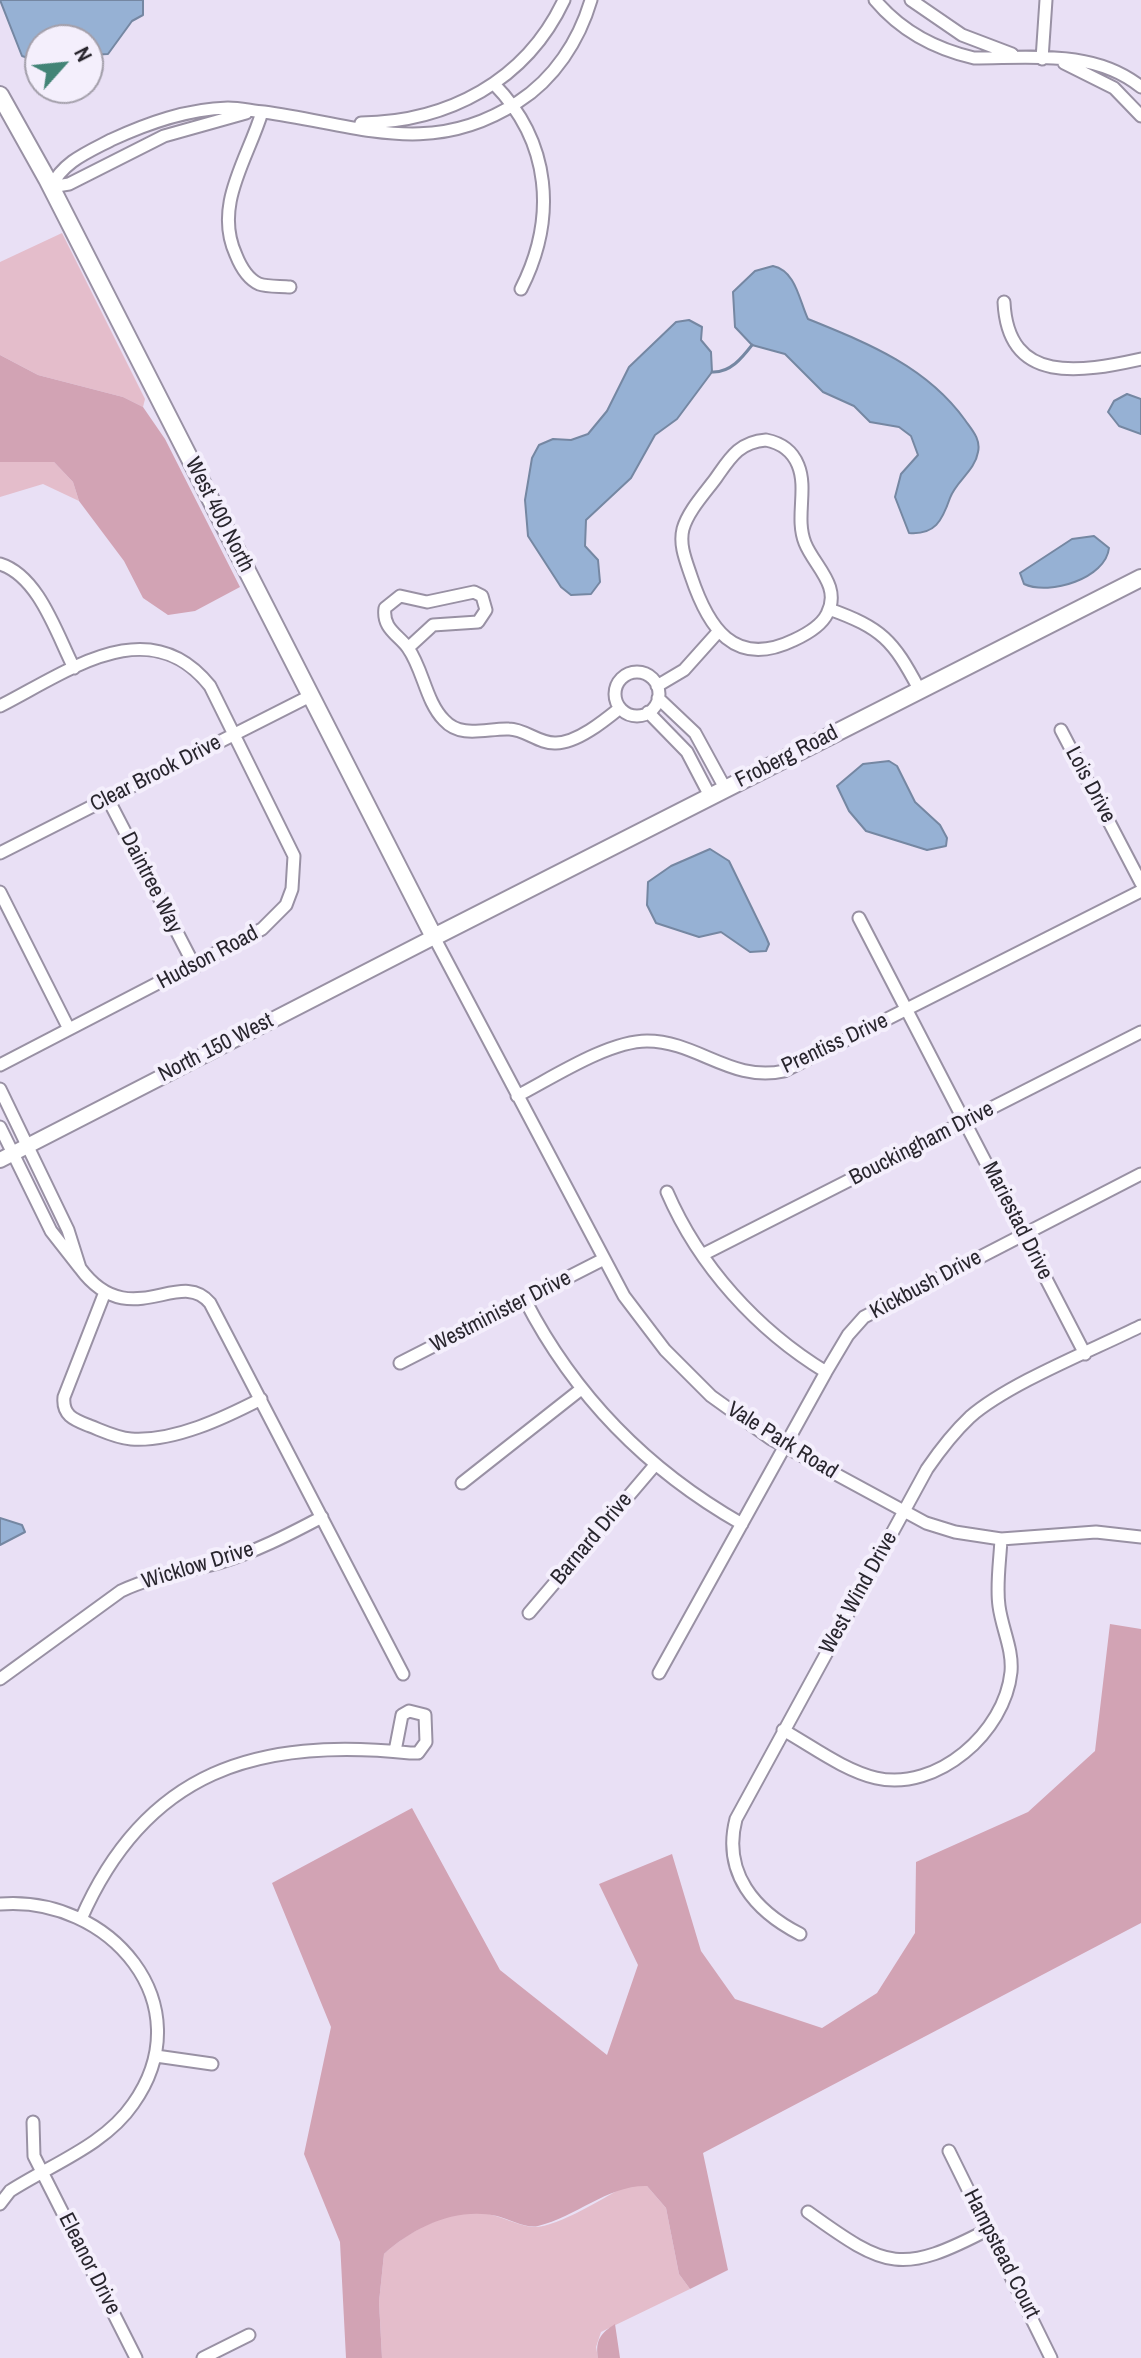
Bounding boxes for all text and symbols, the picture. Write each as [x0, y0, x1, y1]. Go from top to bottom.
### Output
north arrow [24, 24, 104, 104]
text: N [67, 41, 100, 67]
street label: West 400 North [179, 453, 259, 577]
street label: Froberg Road [731, 720, 843, 794]
street label: Clear Brook Drive [86, 730, 226, 818]
street label: Lois Drive [1059, 743, 1121, 827]
street label: Daintree Way [114, 828, 188, 938]
street label: Hudson Road [153, 920, 263, 996]
street label: North 150 West [154, 1008, 278, 1088]
street label: Prentiss Drive [778, 1008, 892, 1080]
street label: Bouckingham Drive [845, 1096, 999, 1192]
street label: Mariestad Drive [976, 1158, 1058, 1284]
street label: Kickbush Drive [866, 1245, 986, 1325]
street label: Westminister Drive [426, 1265, 576, 1359]
street label: Vale Park Road [722, 1397, 842, 1485]
street label: Barnard Drive [546, 1488, 638, 1590]
street label: West Wind Drive [814, 1527, 904, 1659]
street label: Wicklow Drive [139, 1537, 257, 1595]
street label: Hampstead Court [957, 2185, 1045, 2323]
street label: Eleanor Drive [52, 2209, 126, 2319]

